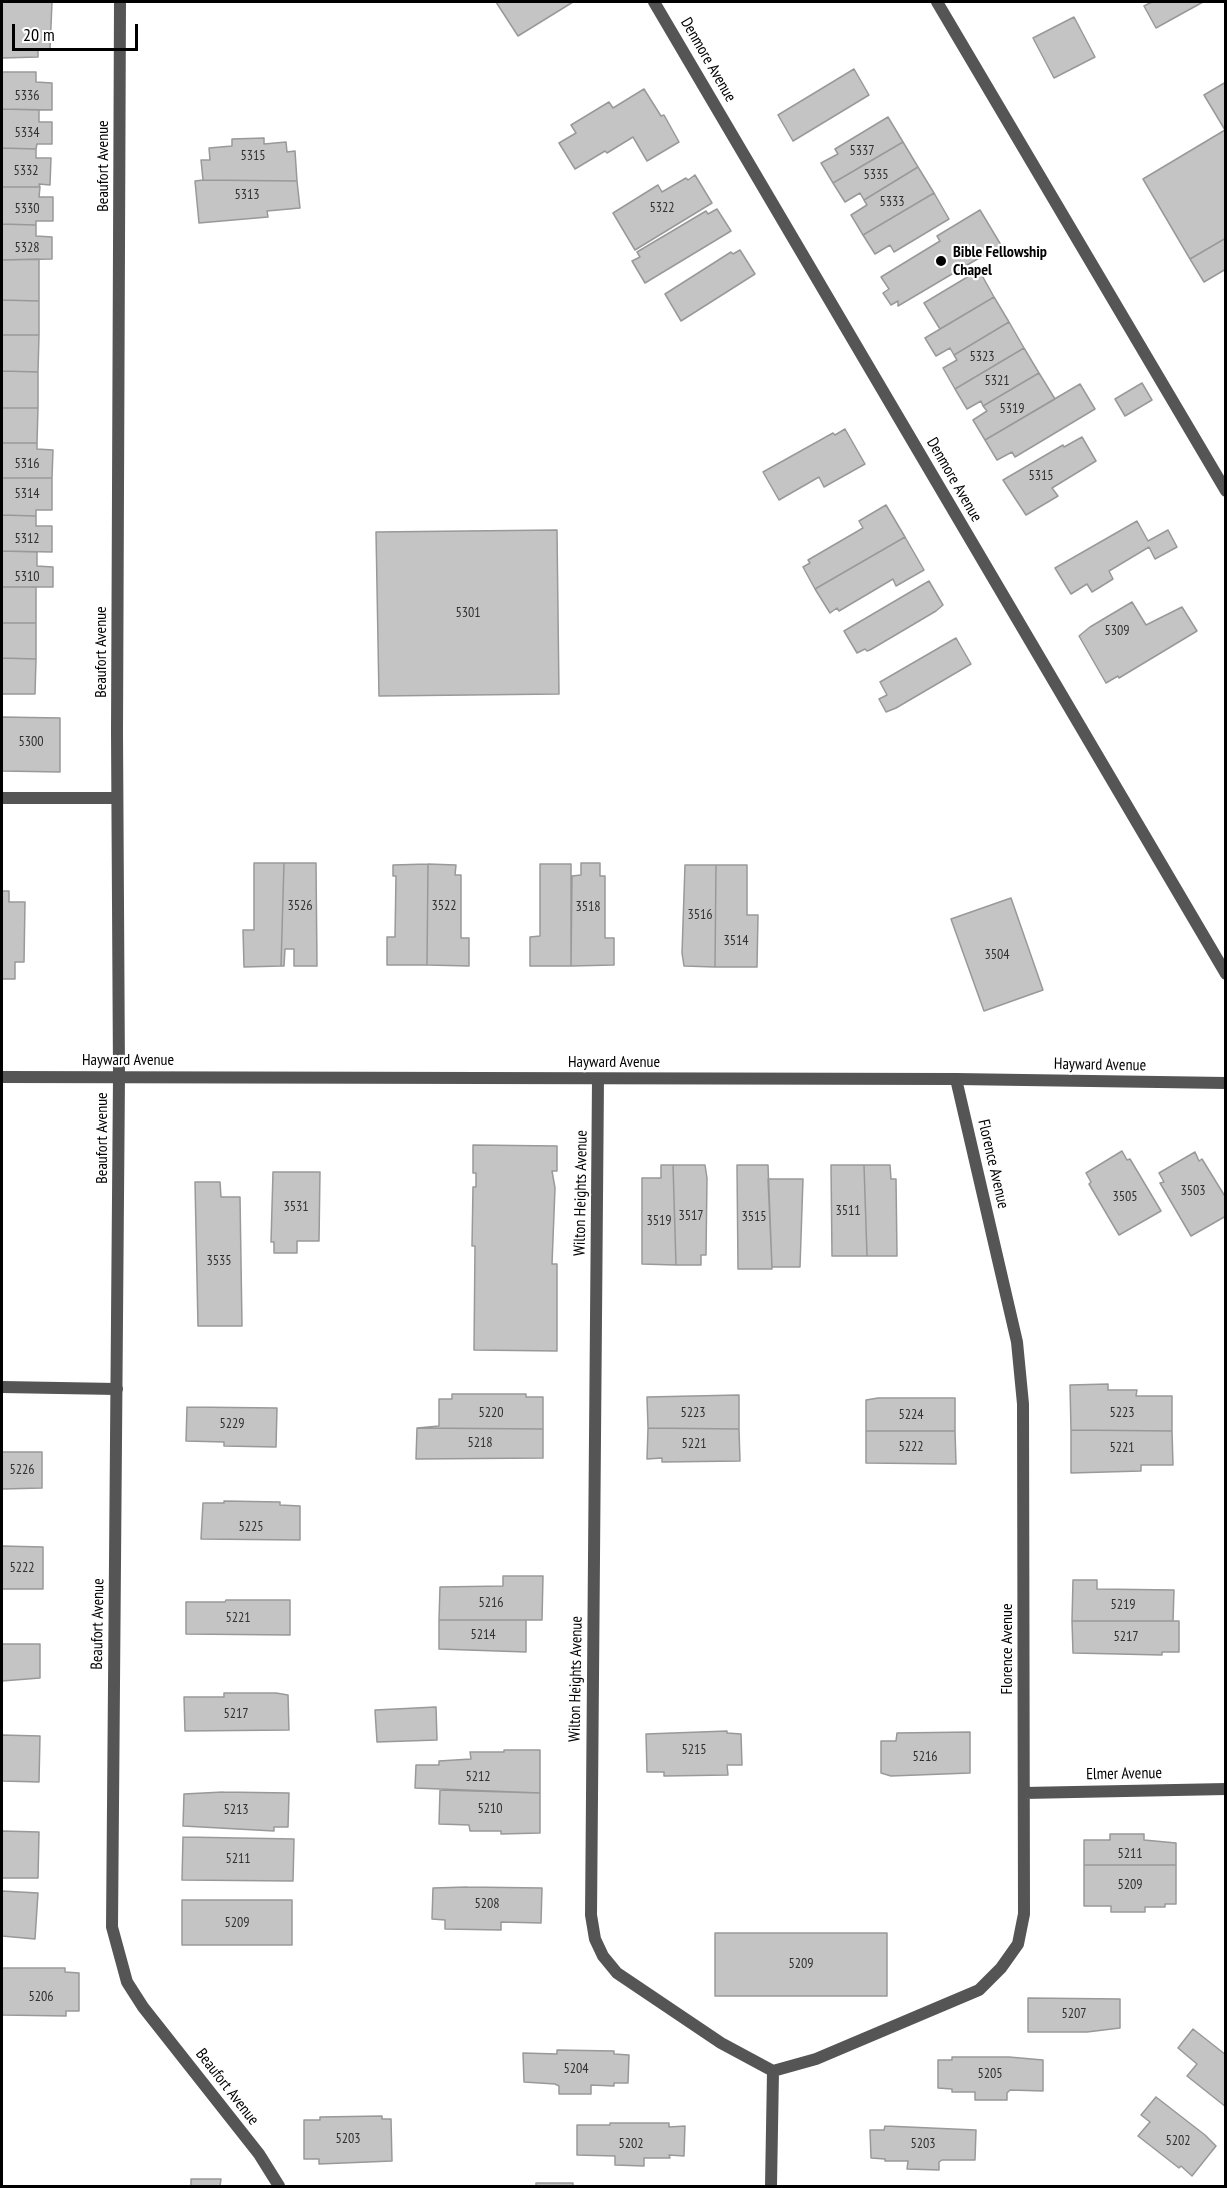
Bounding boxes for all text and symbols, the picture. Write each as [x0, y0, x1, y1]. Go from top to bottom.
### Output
scale bar [15, 12, 141, 50]
street label: Denmore Avenue [676, 14, 740, 106]
text: 20 m [23, 23, 55, 46]
house number: 5336 [14, 88, 40, 104]
street label: Beaufort Avenue [93, 120, 113, 212]
house number: 5334 [14, 125, 40, 141]
house number: 5337 [849, 143, 875, 159]
house number: 5315 [240, 148, 266, 164]
house number: 5332 [13, 163, 39, 179]
house number: 5335 [863, 167, 889, 183]
house number: 5313 [234, 187, 260, 203]
house number: 5333 [879, 194, 905, 210]
house number: 5322 [649, 200, 675, 216]
house number: 5330 [14, 201, 40, 217]
house number: 5328 [14, 240, 40, 256]
place label: Bible Fellowship Chapel [953, 242, 1047, 280]
marker: Bible Fellowship Chapel [934, 254, 948, 268]
house number: 5323 [969, 349, 995, 365]
house number: 5321 [984, 373, 1010, 389]
house number: 5319 [999, 401, 1025, 417]
street label: Denmore Avenue [922, 434, 986, 526]
house number: 5316 [14, 456, 40, 472]
house number: 5315 [1028, 468, 1054, 484]
house number: 5314 [14, 486, 40, 502]
house number: 5312 [14, 531, 40, 547]
house number: 5310 [14, 569, 40, 585]
house number: 5301 [455, 605, 481, 621]
street label: Beaufort Avenue [91, 606, 111, 698]
house number: 5309 [1104, 623, 1130, 639]
house number: 5300 [18, 734, 44, 750]
house number: 3526 [287, 898, 313, 914]
house number: 3522 [431, 898, 457, 914]
house number: 3518 [575, 899, 601, 915]
house number: 3516 [687, 907, 713, 923]
house number: 3514 [723, 933, 749, 949]
house number: 3504 [984, 947, 1010, 963]
street label: Hayward Avenue [82, 1050, 174, 1070]
street label: Hayward Avenue [568, 1052, 660, 1072]
street label: Hayward Avenue [1054, 1055, 1146, 1075]
street label: Beaufort Avenue [92, 1092, 112, 1184]
street label: Florence Avenue [973, 1117, 1013, 1211]
street label: Wilton Heights Avenue [570, 1130, 592, 1256]
house number: 3503 [1180, 1183, 1206, 1199]
house number: 3505 [1112, 1189, 1138, 1205]
house number: 3531 [283, 1199, 309, 1215]
house number: 3511 [835, 1203, 861, 1219]
house number: 3517 [678, 1208, 704, 1224]
house number: 3515 [741, 1209, 767, 1225]
house number: 3519 [646, 1213, 672, 1229]
house number: 3535 [206, 1253, 232, 1269]
house number: 5220 [478, 1405, 504, 1421]
house number: 5223 [680, 1405, 706, 1421]
house number: 5223 [1109, 1405, 1135, 1421]
house number: 5224 [898, 1407, 924, 1423]
house number: 5229 [219, 1416, 245, 1432]
house number: 5218 [467, 1435, 493, 1451]
house number: 5221 [681, 1436, 707, 1452]
house number: 5222 [898, 1439, 924, 1455]
house number: 5221 [1109, 1440, 1135, 1456]
house number: 5226 [9, 1462, 35, 1478]
house number: 5225 [238, 1519, 264, 1535]
house number: 5222 [9, 1560, 35, 1576]
street label: Beaufort Avenue [88, 1578, 108, 1670]
house number: 5216 [478, 1595, 504, 1611]
house number: 5219 [1110, 1597, 1136, 1613]
street label: Florence Avenue [997, 1603, 1017, 1695]
house number: 5221 [225, 1610, 251, 1626]
street label: Wilton Heights Avenue [565, 1616, 587, 1742]
house number: 5214 [470, 1627, 496, 1643]
house number: 5217 [1113, 1629, 1139, 1645]
house number: 5217 [223, 1706, 249, 1722]
house number: 5215 [681, 1742, 707, 1758]
house number: 5216 [912, 1749, 938, 1765]
street label: Elmer Avenue [1086, 1764, 1162, 1784]
house number: 5212 [465, 1769, 491, 1785]
house number: 5210 [477, 1801, 503, 1817]
house number: 5213 [223, 1802, 249, 1818]
house number: 5211 [1117, 1846, 1143, 1862]
house number: 5211 [225, 1851, 251, 1867]
house number: 5209 [1117, 1877, 1143, 1893]
house number: 5208 [474, 1896, 500, 1912]
house number: 5209 [224, 1915, 250, 1931]
house number: 5209 [788, 1956, 814, 1972]
house number: 5206 [28, 1989, 54, 2005]
house number: 5207 [1061, 2006, 1087, 2022]
street label: Beaufort Avenue [191, 2045, 263, 2129]
house number: 5204 [563, 2061, 589, 2077]
house number: 5205 [977, 2066, 1003, 2082]
house number: 5203 [335, 2131, 361, 2147]
house number: 5202 [1165, 2133, 1191, 2149]
house number: 5202 [618, 2136, 644, 2152]
house number: 5203 [910, 2136, 936, 2152]

